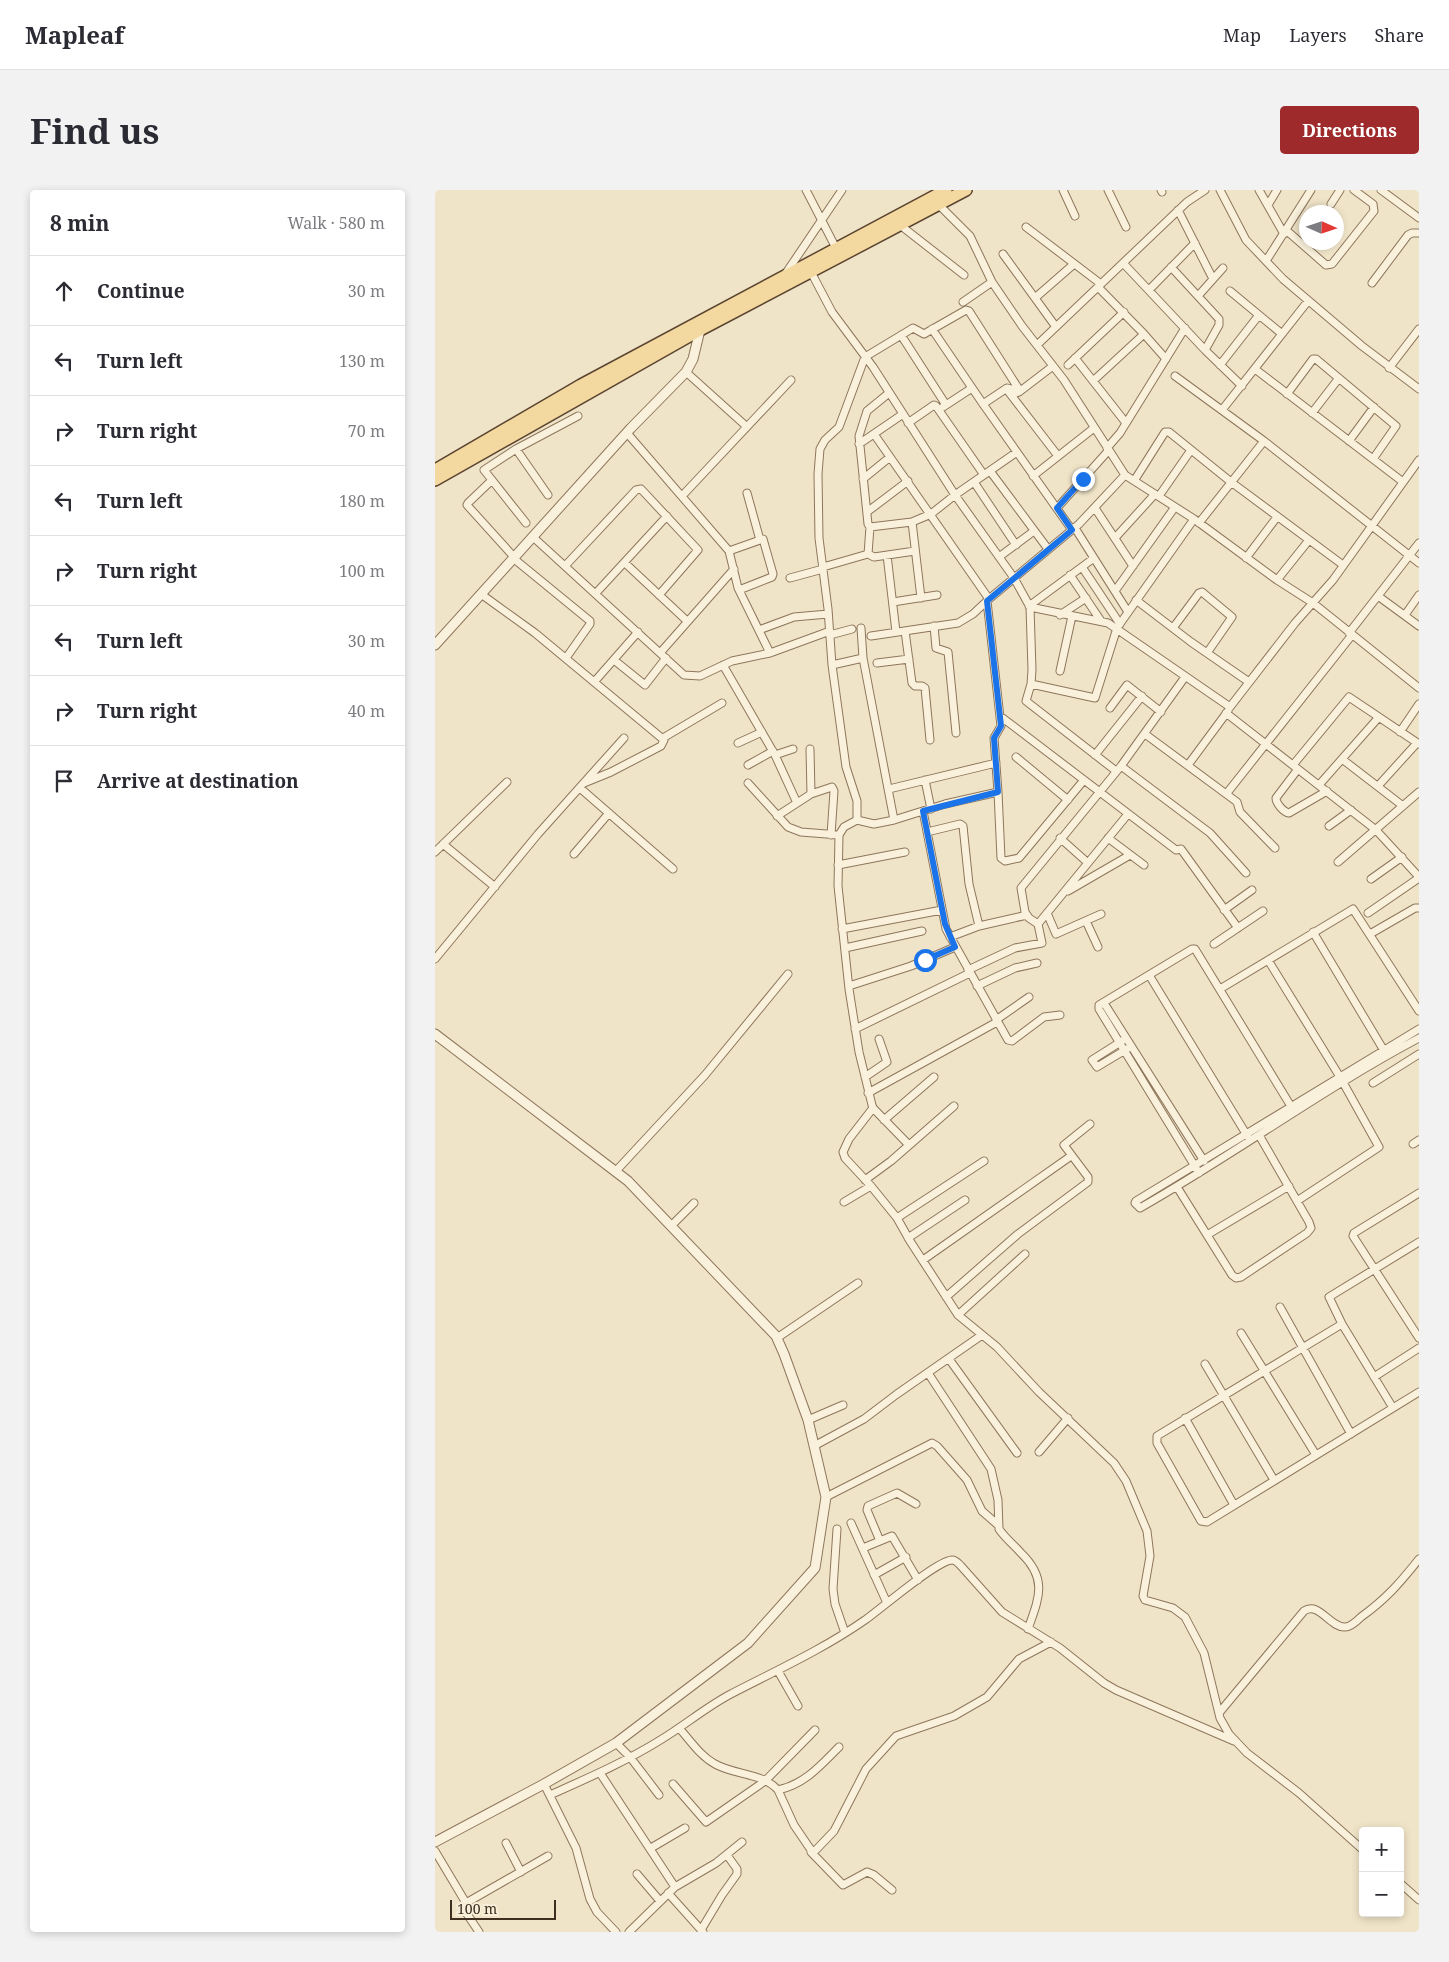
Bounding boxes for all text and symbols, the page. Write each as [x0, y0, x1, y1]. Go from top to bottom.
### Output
text: Mapleaf [25, 18, 124, 51]
text: Map [1223, 23, 1261, 47]
text: Layers [1289, 23, 1347, 47]
text: Share [1375, 23, 1424, 47]
button: Directions [1280, 106, 1419, 154]
text: Find us [30, 107, 159, 154]
north arrow [1299, 205, 1344, 250]
text: 8 min [50, 209, 109, 237]
text: Walk · 580 m [288, 212, 385, 234]
icon: ahead [50, 277, 78, 305]
text: Continue [97, 278, 185, 304]
text: 30 m [348, 280, 385, 302]
icon: left [50, 347, 78, 375]
text: Turn left [97, 348, 183, 374]
text: 130 m [339, 350, 385, 372]
icon: right [50, 417, 78, 445]
text: Turn right [97, 418, 197, 444]
text: 70 m [348, 420, 385, 442]
route end [1072, 468, 1095, 491]
icon: left [50, 487, 78, 515]
text: Turn left [97, 488, 183, 514]
text: 180 m [339, 490, 385, 512]
icon: right [50, 557, 78, 585]
text: Turn right [97, 558, 197, 584]
text: 100 m [339, 560, 385, 582]
icon: left [50, 627, 78, 655]
text: Turn left [97, 628, 183, 654]
text: 30 m [348, 630, 385, 652]
icon: right [50, 697, 78, 725]
text: Turn right [97, 698, 197, 724]
text: 40 m [348, 700, 385, 722]
icon: arrive [50, 767, 78, 795]
text: Arrive at destination [97, 768, 299, 794]
route start [914, 949, 937, 972]
map controls [1359, 1827, 1404, 1917]
button: + [1359, 1827, 1404, 1872]
button: − [1359, 1872, 1404, 1917]
scale bar [450, 1897, 556, 1920]
text: 100 m [457, 1899, 497, 1918]

